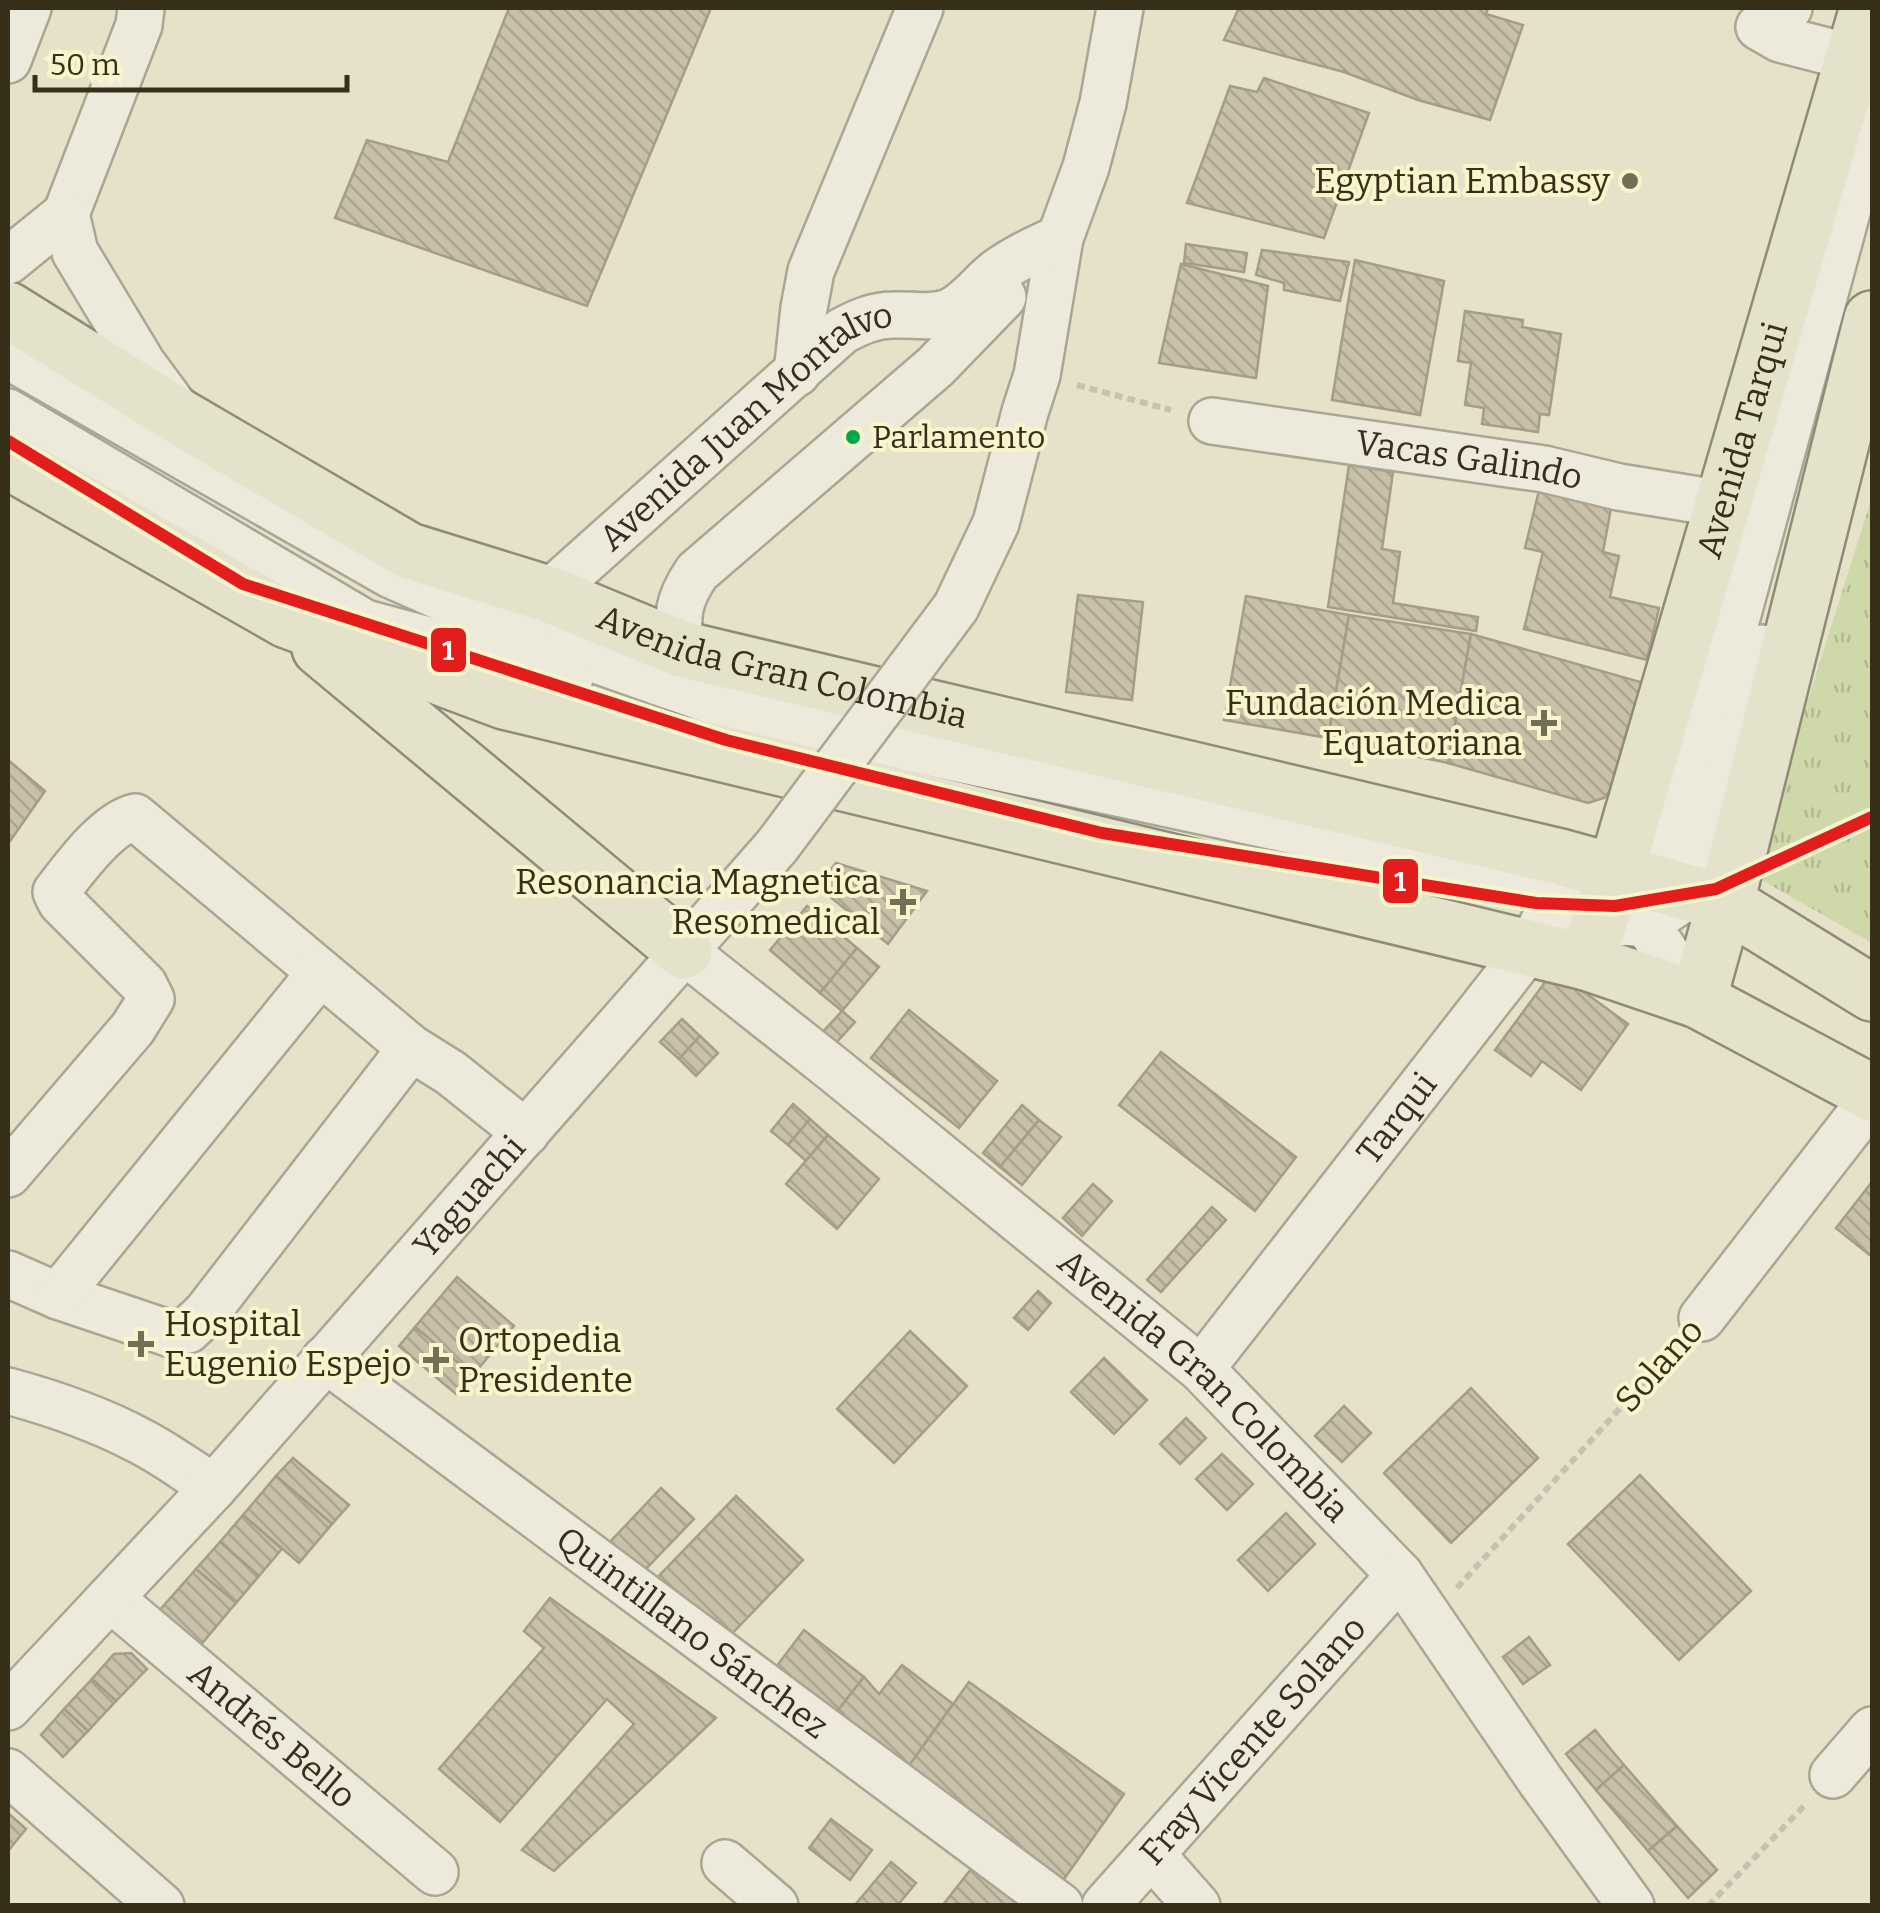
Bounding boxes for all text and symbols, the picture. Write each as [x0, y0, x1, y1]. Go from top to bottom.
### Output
scale bar [35, 30, 348, 92]
text: 50 m [50, 47, 120, 83]
place label: Egyptian Embassy [1314, 160, 1610, 202]
marker: Egyptian Embassy [1619, 170, 1641, 192]
street label: Avenida Juan Montalvo [590, 294, 895, 559]
street label: Avenida Tarqui [1688, 317, 1796, 563]
place label: Parlamento [872, 418, 1045, 456]
street label: Vacas Galindo [1353, 421, 1587, 499]
marker: Parlamento [843, 427, 863, 447]
street label: Avenida Gran Colombia [591, 596, 972, 737]
line badge: 1 [429, 626, 468, 674]
text: 1 [442, 634, 454, 667]
place label: Fundación Medica Equatoriana [1225, 682, 1522, 764]
marker: Fundación Medica Equatoriana [1531, 710, 1557, 736]
line badge: 1 [1381, 857, 1420, 905]
place label: Resonancia Magnetica Resomedical [515, 861, 880, 943]
text: 1 [1394, 865, 1406, 898]
marker: Resonancia Magnetica Resomedical [890, 889, 916, 915]
street label: Tarqui [1348, 1064, 1445, 1172]
street label: Yaguachi [404, 1127, 534, 1266]
street label: Avenida Gran Colombia [1050, 1240, 1358, 1531]
place label: Hospital Eugenio Espejo [164, 1303, 412, 1385]
street label: Solano [1606, 1309, 1712, 1421]
place label: Ortopedia Presidente [458, 1319, 633, 1401]
marker: Hospital Eugenio Espejo [128, 1331, 154, 1357]
marker: Ortopedia Presidente [423, 1347, 449, 1373]
street label: Quintillano Sánchez [548, 1518, 837, 1747]
street label: Fray Vicente Solano [1131, 1607, 1375, 1873]
street label: Andrés Bello [180, 1652, 364, 1817]

